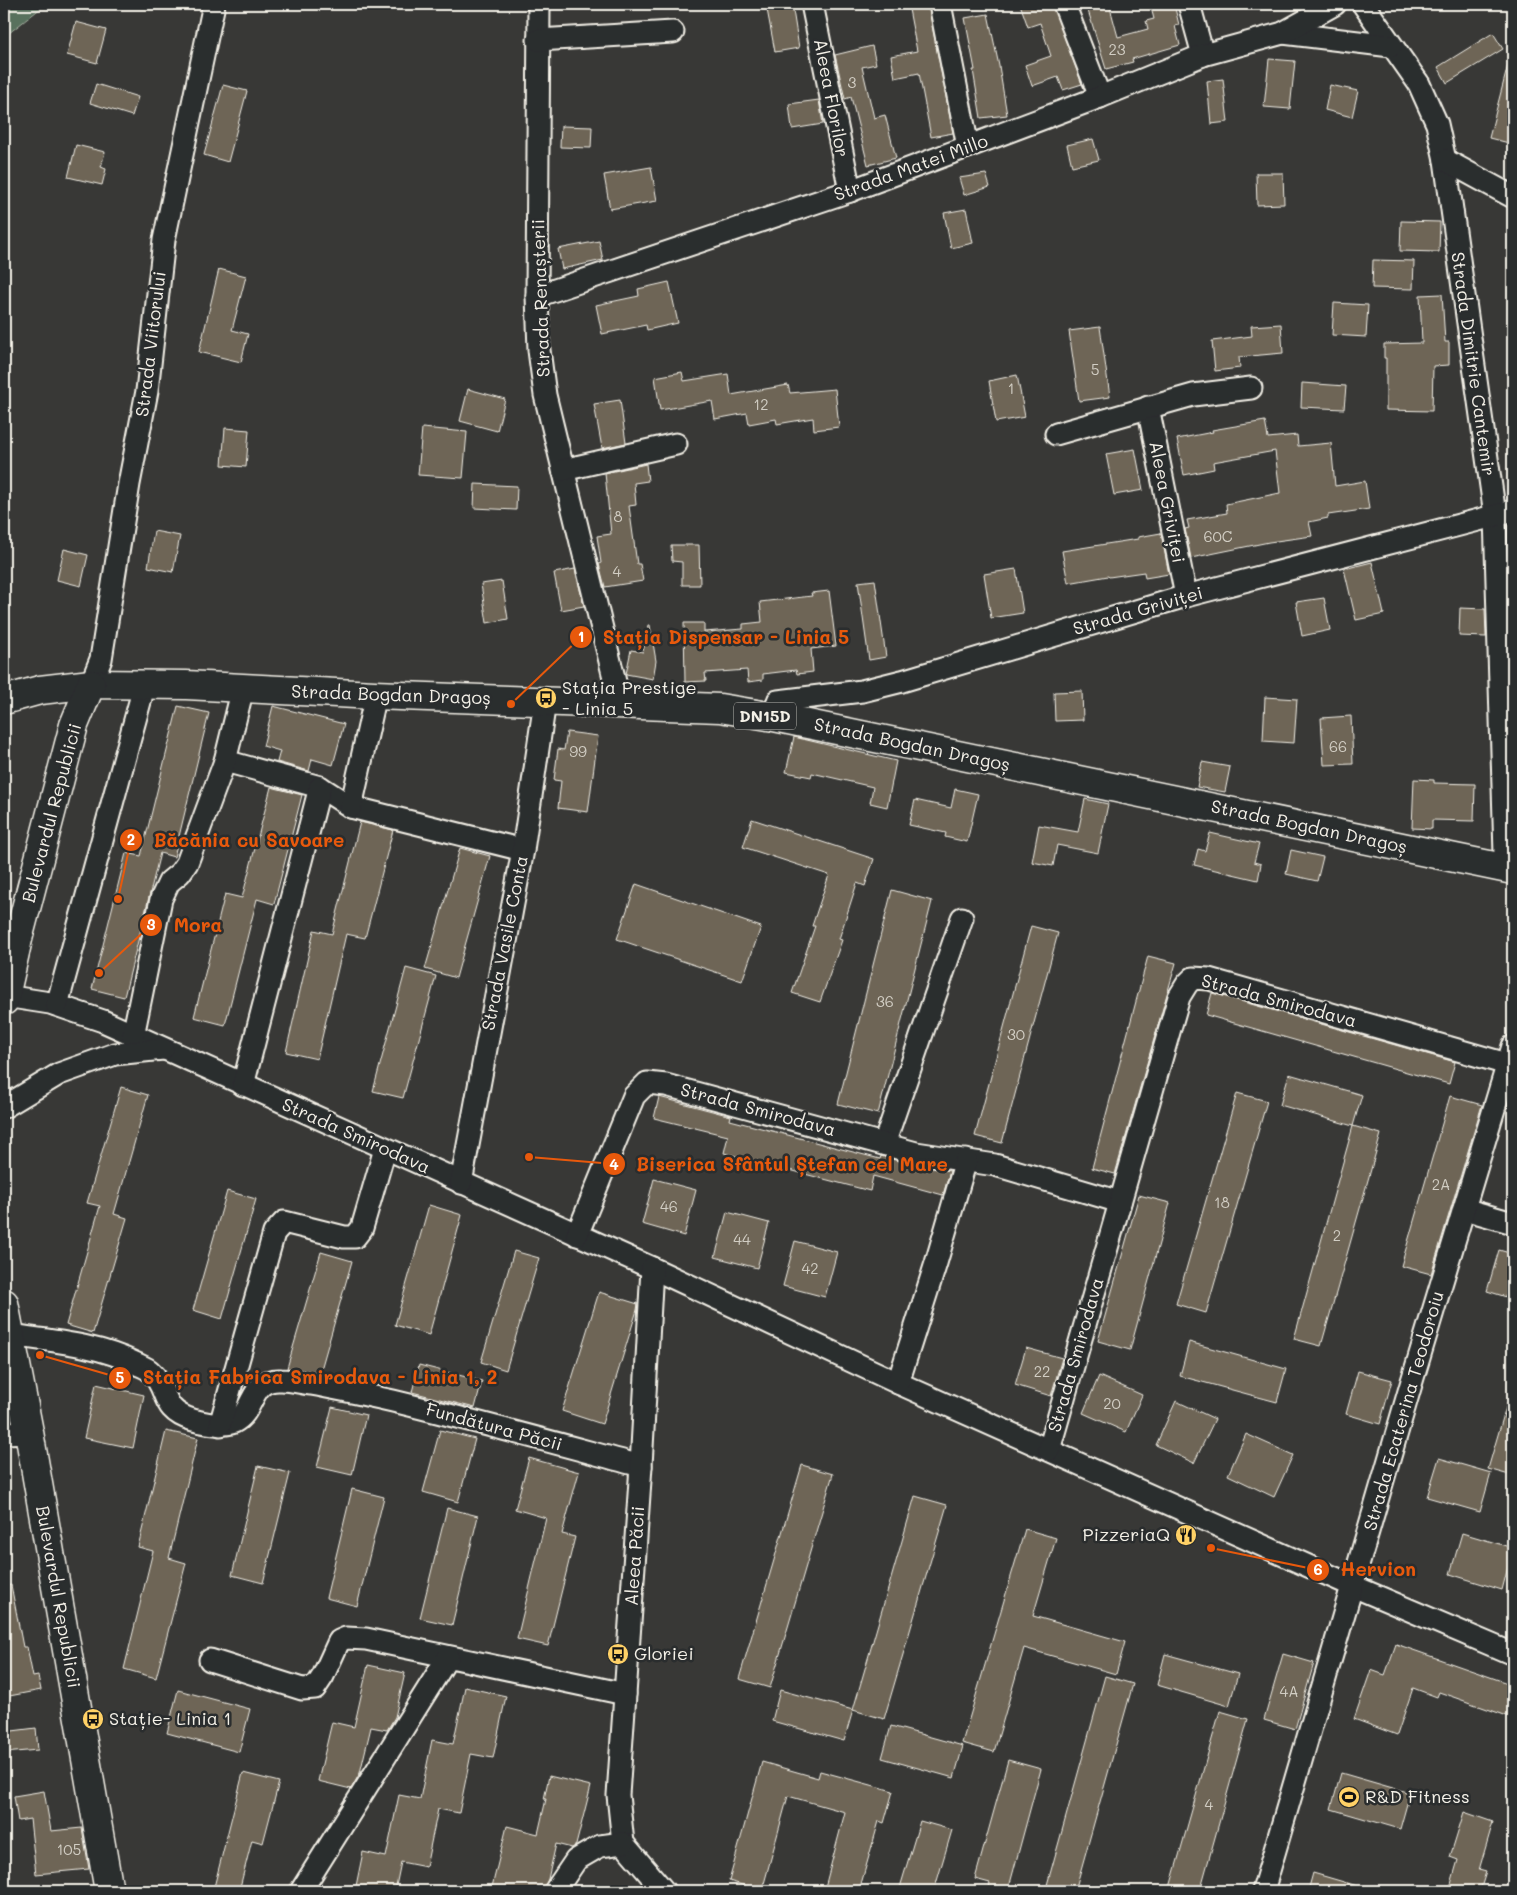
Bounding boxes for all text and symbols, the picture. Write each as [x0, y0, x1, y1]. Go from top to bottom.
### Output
street label: Aleea Florilor [809, 36, 855, 159]
house number: 23 [1108, 39, 1126, 59]
house number: 3 [848, 72, 857, 92]
street label: Strada Matei Millo [830, 128, 991, 206]
street label: Strada Renașterii [525, 218, 555, 378]
street label: Strada Dimitrie Cantemir [1446, 250, 1502, 477]
street label: Strada Viitorului [129, 270, 171, 418]
house number: 5 [1091, 359, 1099, 379]
house number: 1 [1008, 378, 1014, 398]
house number: 12 [753, 394, 769, 414]
street label: Aleea Griviței [1144, 439, 1192, 565]
house number: 8 [613, 506, 623, 526]
house number: 60C [1203, 526, 1233, 546]
house number: 4 [613, 561, 622, 581]
street label: Strada Griviței [1070, 580, 1206, 640]
callout: Stația Dispensar - Linia 5 [568, 620, 860, 654]
text: Stația Dispensar - Linia 5 [603, 624, 849, 650]
text: 1 [578, 626, 584, 646]
place label: Stația Prestige - Linia 5 [562, 675, 697, 720]
street label: Strada Bogdan Dragoș [291, 679, 491, 709]
bus stop icon: Stația Prestige - Linia 5 [534, 686, 558, 710]
road number: DN15D [734, 702, 796, 729]
street label: Strada Bogdan Dragoș [812, 712, 1012, 777]
street label: Bulevardul Republicii [16, 720, 87, 905]
house number: 66 [1329, 736, 1347, 756]
house number: 99 [569, 741, 587, 761]
street label: Strada Bogdan Dragoș [1209, 794, 1409, 859]
callout: Băcănia cu Savoare [118, 823, 354, 857]
text: Băcănia cu Savoare [154, 827, 344, 852]
text: 2 [127, 829, 135, 849]
street label: Strada Vasile Conta [475, 853, 533, 1032]
callout: Mora [139, 908, 232, 942]
text: Mora [174, 912, 222, 937]
text: 3 [146, 914, 156, 934]
street label: Strada Smirodava [1199, 968, 1360, 1032]
house number: 36 [876, 991, 894, 1011]
house number: 30 [1007, 1024, 1025, 1044]
street label: Strada Smirodava [678, 1077, 839, 1141]
street label: Strada Smirodava [279, 1092, 434, 1179]
callout: Biserica Sfântul Ștefan cel Mare [602, 1147, 958, 1181]
text: Biserica Sfântul Ștefan cel Mare [636, 1151, 948, 1177]
text: 4 [609, 1154, 619, 1174]
house number: 2A [1432, 1174, 1450, 1194]
house number: 18 [1214, 1192, 1230, 1212]
house number: 46 [660, 1196, 678, 1216]
house number: 2 [1333, 1225, 1341, 1245]
house number: 44 [733, 1229, 751, 1249]
house number: 42 [801, 1258, 819, 1278]
street label: Strada Smirodava [1041, 1275, 1109, 1435]
street label: Strada Ecaterina Teodoroiu [1357, 1288, 1449, 1533]
callout: Stația Fabrica Smirodava - Linia 1, 2 [107, 1361, 507, 1395]
house number: 22 [1034, 1361, 1050, 1381]
text: Stația Fabrica Smirodava - Linia 1, 2 [143, 1364, 497, 1390]
text: 5 [116, 1367, 125, 1387]
house number: 20 [1103, 1393, 1121, 1413]
street label: Fundătura Păcii [423, 1396, 565, 1456]
street label: Bulevardul Republicii [31, 1504, 87, 1690]
street label: Aleea Păcii [619, 1505, 649, 1607]
place label: PizzeriaQ [1083, 1522, 1170, 1546]
restaurant icon: PizzeriaQ [1174, 1523, 1198, 1547]
callout: Hervion [1306, 1553, 1426, 1587]
text: Hervion [1340, 1556, 1416, 1581]
text: 6 [1313, 1559, 1323, 1579]
place label: Gloriei [634, 1641, 694, 1665]
bus stop icon: Gloriei [606, 1642, 630, 1666]
house number: 4A [1279, 1681, 1299, 1701]
place label: Stație- Linia 1 [109, 1706, 232, 1730]
bus stop icon: Stație- Linia 1 [81, 1707, 105, 1731]
place label: R&D Fitness [1365, 1784, 1470, 1808]
sports icon: R&D Fitness [1337, 1785, 1361, 1809]
house number: 4 [1205, 1794, 1214, 1814]
house number: 105 [57, 1839, 81, 1859]

